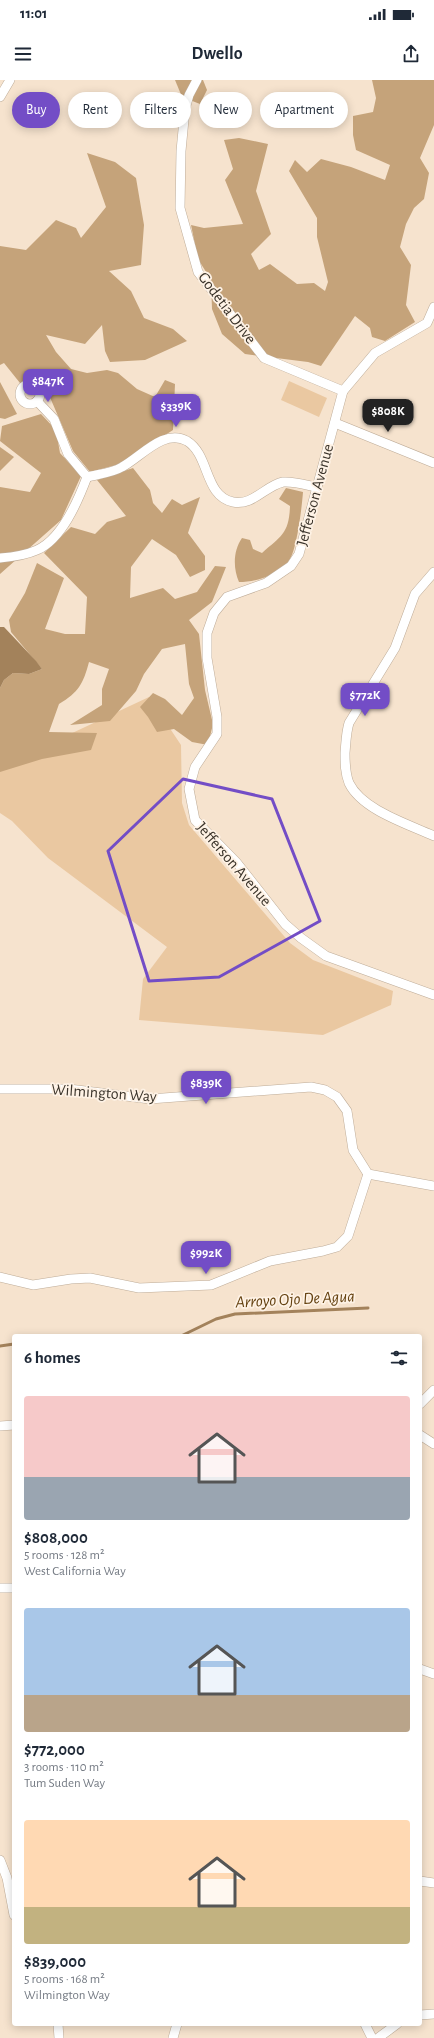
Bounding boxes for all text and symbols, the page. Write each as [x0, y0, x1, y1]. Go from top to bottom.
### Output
text: 11:01 [20, 6, 47, 21]
icon: menu [12, 43, 34, 65]
icon: share [400, 43, 422, 65]
text: Dwello [191, 45, 243, 63]
chip: Buy [12, 92, 60, 128]
chip: Rent [68, 92, 122, 128]
chip: Filters [130, 92, 191, 128]
chip: New [199, 92, 252, 128]
chip: Apartment [260, 92, 348, 128]
street label: Godetia Drive [195, 269, 259, 347]
pin: $847K [20, 369, 76, 403]
text: $847K [32, 375, 64, 388]
pin: $339K [148, 394, 204, 428]
pin: $808K [360, 399, 416, 433]
text: $339K [161, 400, 191, 413]
text: $808K [371, 405, 405, 418]
street label: Jefferson Avenue [294, 442, 336, 548]
pin: $772K [337, 683, 393, 717]
text: $772K [350, 689, 380, 702]
street label: Jefferson Avenue [193, 819, 275, 909]
pin: $839K [178, 1071, 234, 1105]
text: $839K [190, 1077, 222, 1090]
street label: Wilmington Way [51, 1081, 157, 1106]
pin: $992K [178, 1241, 234, 1275]
text: $992K [190, 1247, 222, 1260]
water label: Arroyo Ojo De Agua [234, 1287, 355, 1312]
icon: filters [388, 1347, 410, 1369]
text: 6 homes [24, 1349, 80, 1366]
icon: home [181, 1422, 253, 1494]
text: $808,000 [24, 1529, 88, 1546]
text: 5 rooms · 128 m² [24, 1549, 105, 1562]
text: West California Way [24, 1565, 126, 1578]
icon: home [181, 1634, 253, 1706]
text: $772,000 [24, 1741, 85, 1758]
text: 3 rooms · 110 m² [24, 1761, 104, 1774]
text: Tum Suden Way [24, 1777, 105, 1790]
icon: home [181, 1846, 253, 1918]
text: $839,000 [24, 1953, 86, 1970]
text: 5 rooms · 168 m² [24, 1973, 105, 1986]
text: Wilmington Way [24, 1989, 110, 2002]

